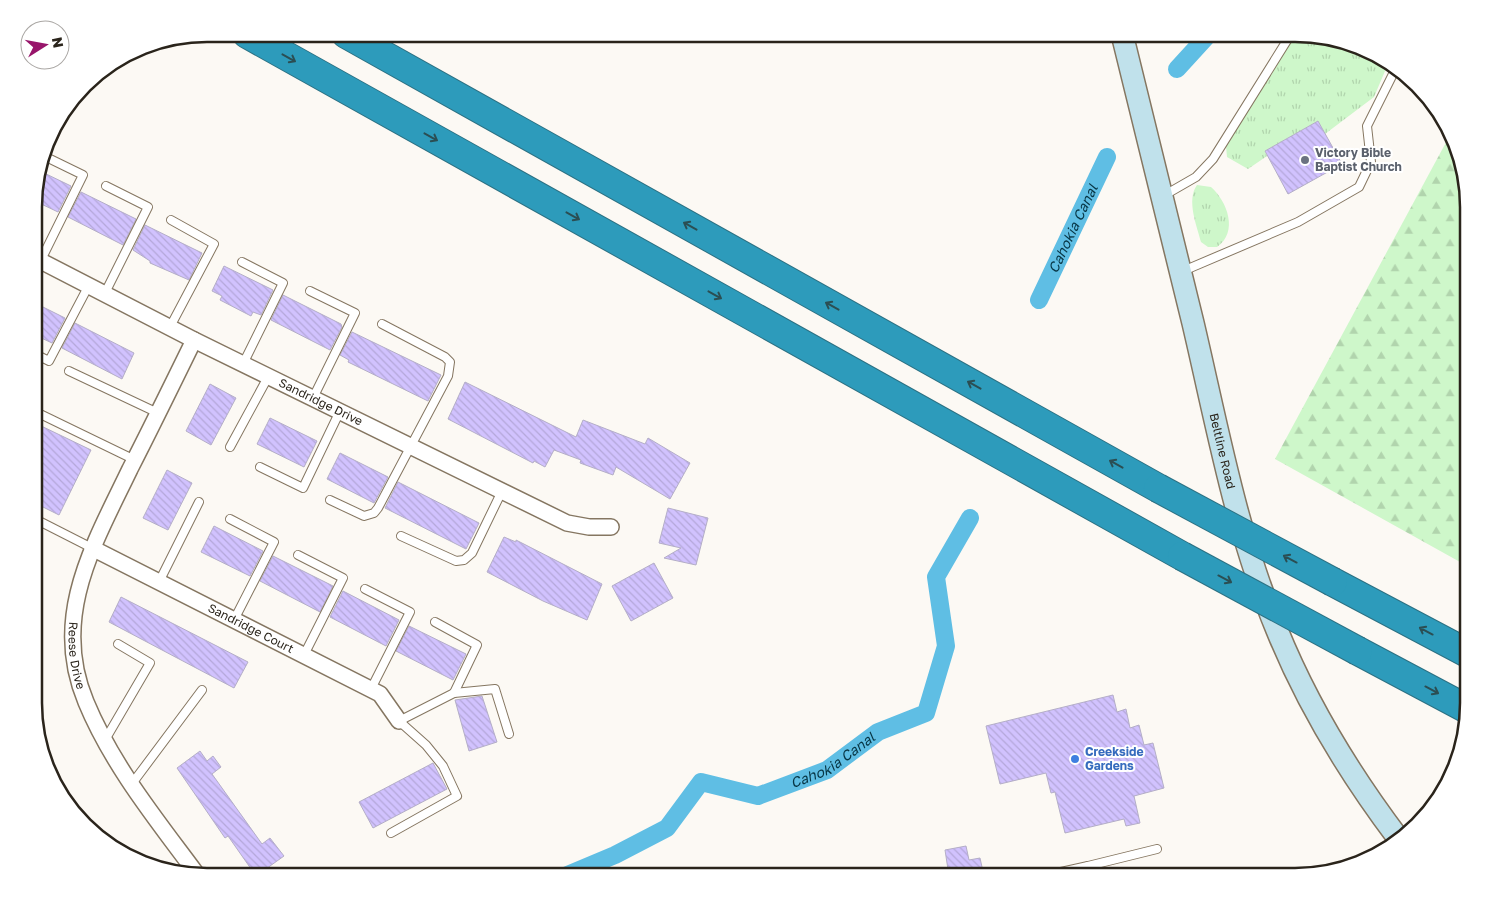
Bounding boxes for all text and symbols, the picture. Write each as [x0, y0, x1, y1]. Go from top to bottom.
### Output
north arrow [20, 20, 70, 70]
text: N [49, 36, 68, 49]
one-way arrow [282, 53, 296, 63]
one-way arrow [424, 132, 439, 142]
place label: Victory Bible Baptist Church [1315, 145, 1402, 174]
marker: Victory Bible Baptist Church [1299, 154, 1311, 166]
water label: Cahokia Canal [1044, 181, 1101, 275]
one-way arrow [565, 212, 580, 221]
one-way arrow [684, 221, 698, 231]
one-way arrow [707, 291, 722, 301]
one-way arrow [825, 300, 840, 310]
street label: Sandridge Drive [276, 375, 365, 429]
one-way arrow [967, 380, 982, 389]
street label: Beltline Road [1207, 412, 1239, 490]
one-way arrow [1108, 459, 1123, 469]
one-way arrow [1283, 553, 1298, 563]
one-way arrow [1217, 575, 1231, 585]
street label: Sandridge Court [206, 600, 297, 656]
street label: Reese Drive [66, 621, 89, 691]
one-way arrow [1419, 626, 1434, 636]
one-way arrow [1424, 685, 1439, 695]
water label: Cahokia Canal [788, 728, 878, 791]
place label: Creekside Gardens [1085, 744, 1144, 773]
marker: Creekside Gardens [1069, 753, 1081, 765]

